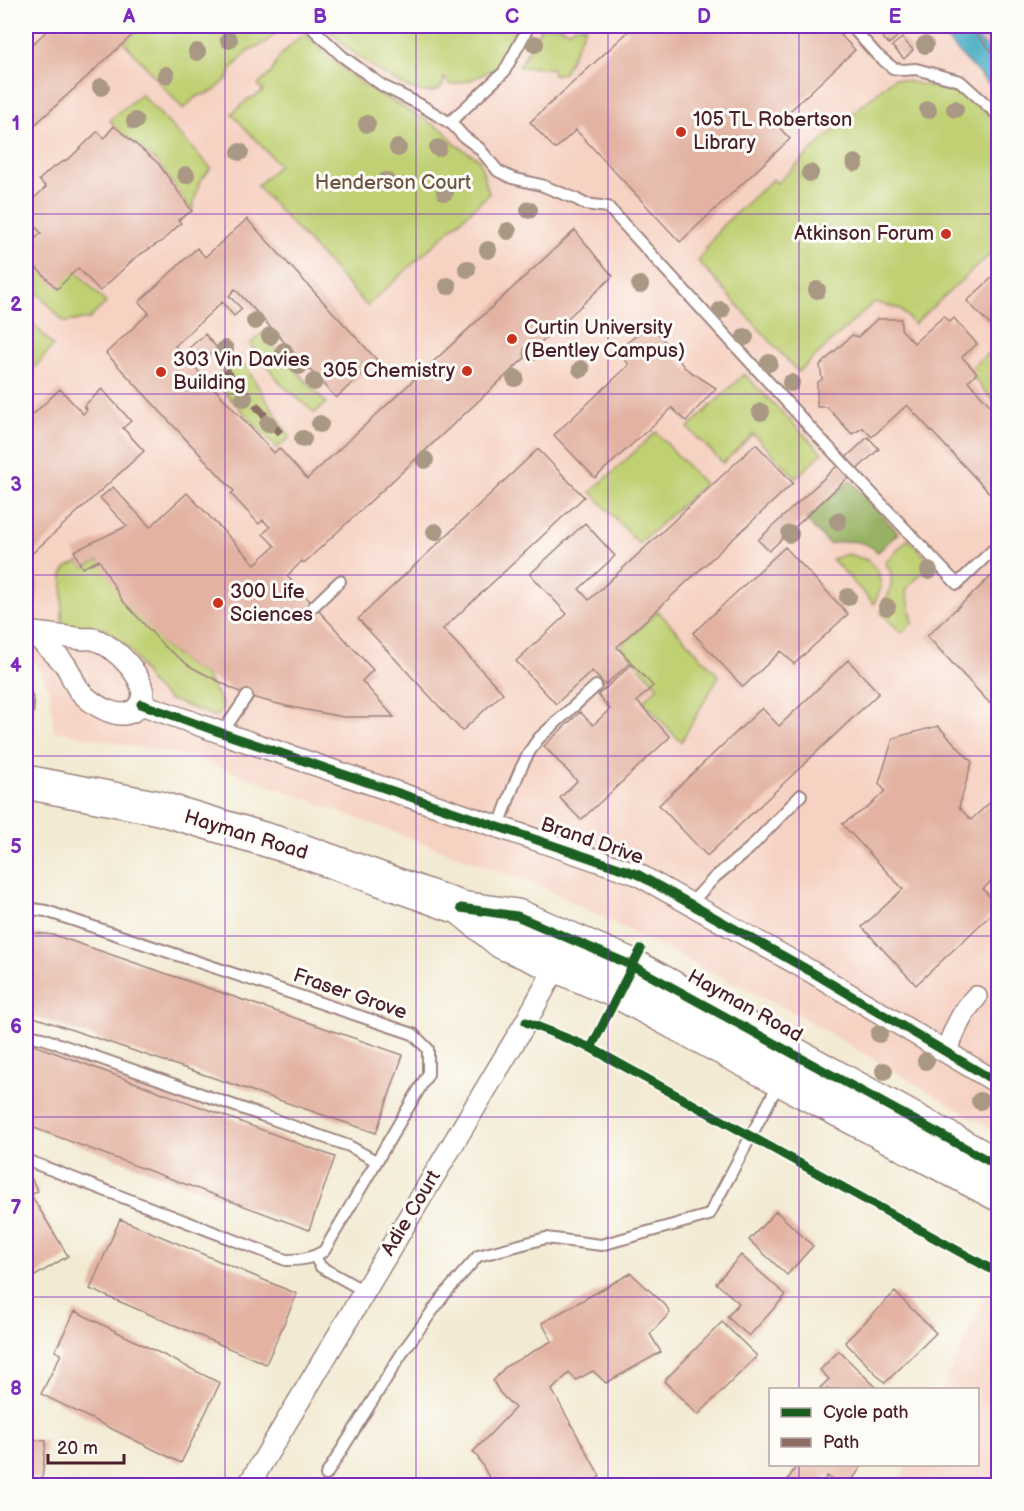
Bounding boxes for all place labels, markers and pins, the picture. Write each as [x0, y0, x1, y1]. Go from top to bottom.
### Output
place label: 105 TL Robertson Library [693, 108, 852, 155]
marker: 105 TL Robertson Library [674, 125, 688, 139]
place label: Atkinson Forum [794, 222, 934, 246]
marker: Atkinson Forum [939, 227, 953, 241]
place label: Curtin University (Bentley Campus) [524, 316, 685, 363]
marker: Curtin University (Bentley Campus) [505, 332, 519, 346]
place label: 303 Vin Davies Building [173, 348, 310, 395]
place label: 305 Chemistry [322, 359, 455, 383]
marker: 305 Chemistry [460, 364, 474, 378]
marker: 303 Vin Davies Building [154, 365, 168, 379]
place label: 300 Life Sciences [230, 580, 313, 627]
marker: 300 Life Sciences [211, 596, 225, 610]

